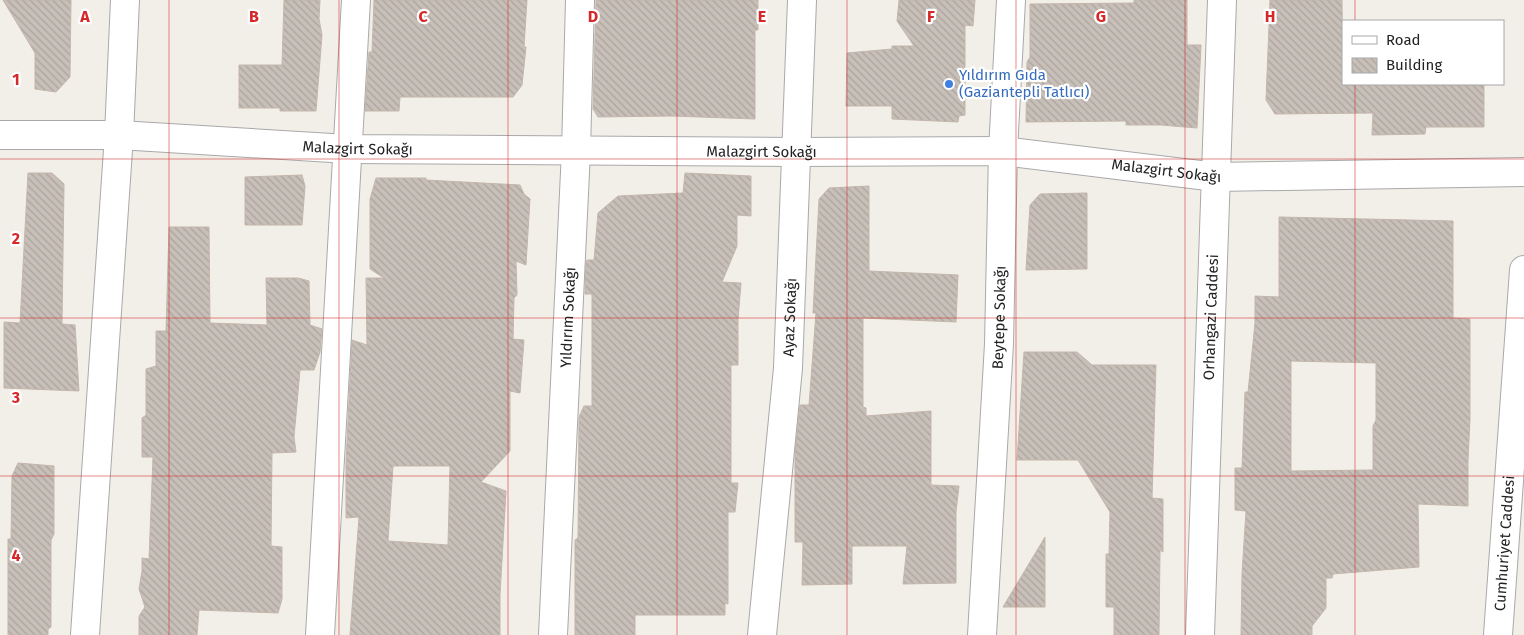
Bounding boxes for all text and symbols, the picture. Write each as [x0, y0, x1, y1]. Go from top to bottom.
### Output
text: A [79, 7, 90, 26]
text: B [249, 7, 259, 26]
text: C [418, 7, 428, 26]
text: D [588, 7, 598, 26]
text: E [758, 7, 766, 26]
text: F [927, 7, 935, 26]
text: G [1096, 7, 1106, 26]
text: H [1265, 7, 1275, 26]
legend [1342, 20, 1504, 85]
text: Road [1386, 31, 1421, 49]
text: Building [1386, 56, 1442, 74]
place label: Yıldırım Gıda (Gaziantepli Tatlıcı) [959, 66, 1090, 101]
text: 1 [12, 70, 20, 89]
marker: Yıldırım Gıda (Gaziantepli Tatlıcı) [943, 78, 955, 90]
street label: Malazgirt Sokağı [302, 137, 413, 158]
street label: Malazgirt Sokağı [706, 142, 817, 161]
street label: Malazgirt Sokağı [1110, 155, 1221, 186]
text: 2 [12, 229, 20, 248]
street label: Orhangazi Caddesi [1200, 254, 1222, 381]
street label: Beytepe Sokağı [989, 266, 1010, 370]
street label: Yıldırım Sokağı [557, 267, 579, 368]
street label: Ayaz Sokağı [779, 278, 800, 357]
text: 3 [11, 388, 20, 407]
street label: Cumhuriyet Caddesi [1491, 475, 1518, 612]
text: 4 [11, 546, 21, 565]

